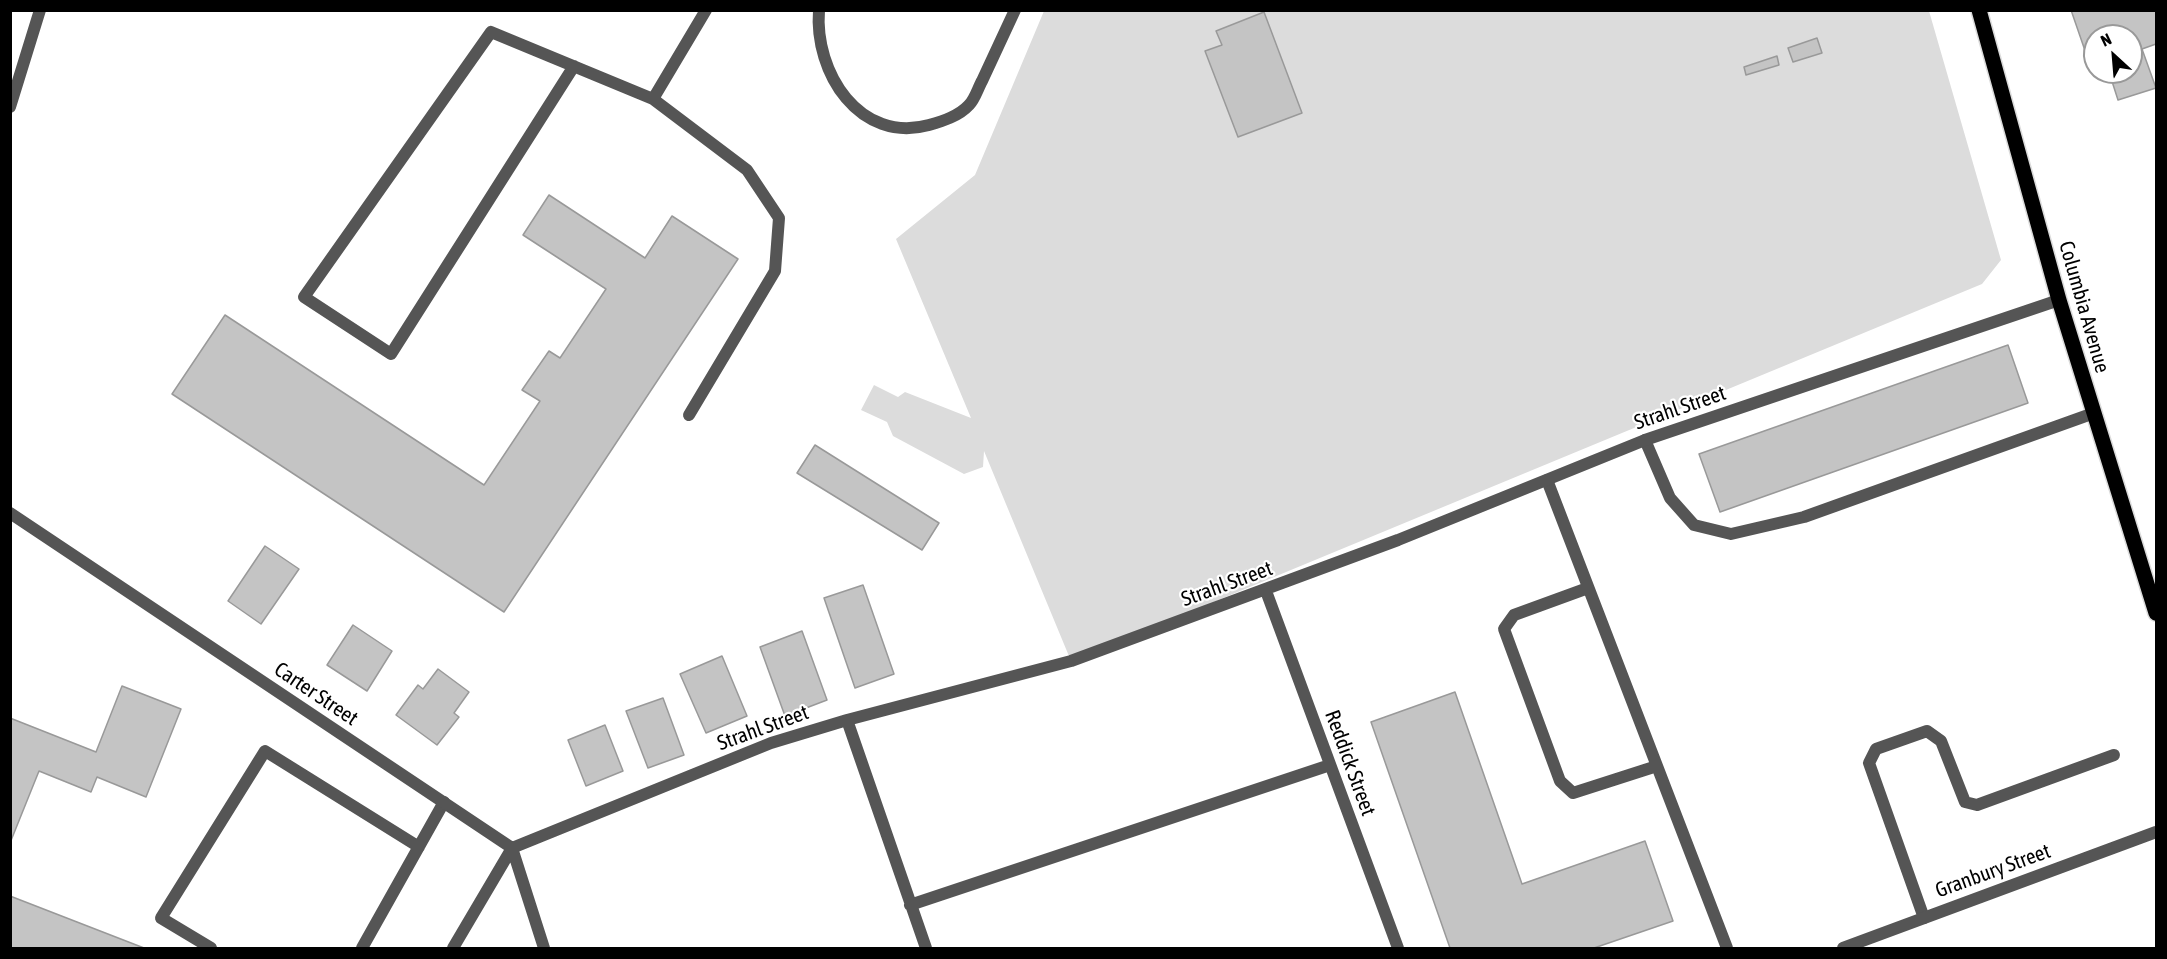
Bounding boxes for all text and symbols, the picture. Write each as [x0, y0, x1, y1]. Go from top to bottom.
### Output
north arrow [2083, 24, 2143, 84]
text: N [2098, 29, 2114, 50]
street label: Columbia Avenue [2053, 238, 2115, 376]
street label: Strahl Street [1631, 381, 1729, 435]
street label: Strahl Street [1178, 556, 1276, 612]
street label: Carter Street [269, 657, 363, 731]
street label: Strahl Street [714, 700, 812, 756]
street label: Reddick Street [1319, 707, 1381, 819]
street label: Granbury Street [1932, 839, 2054, 903]

